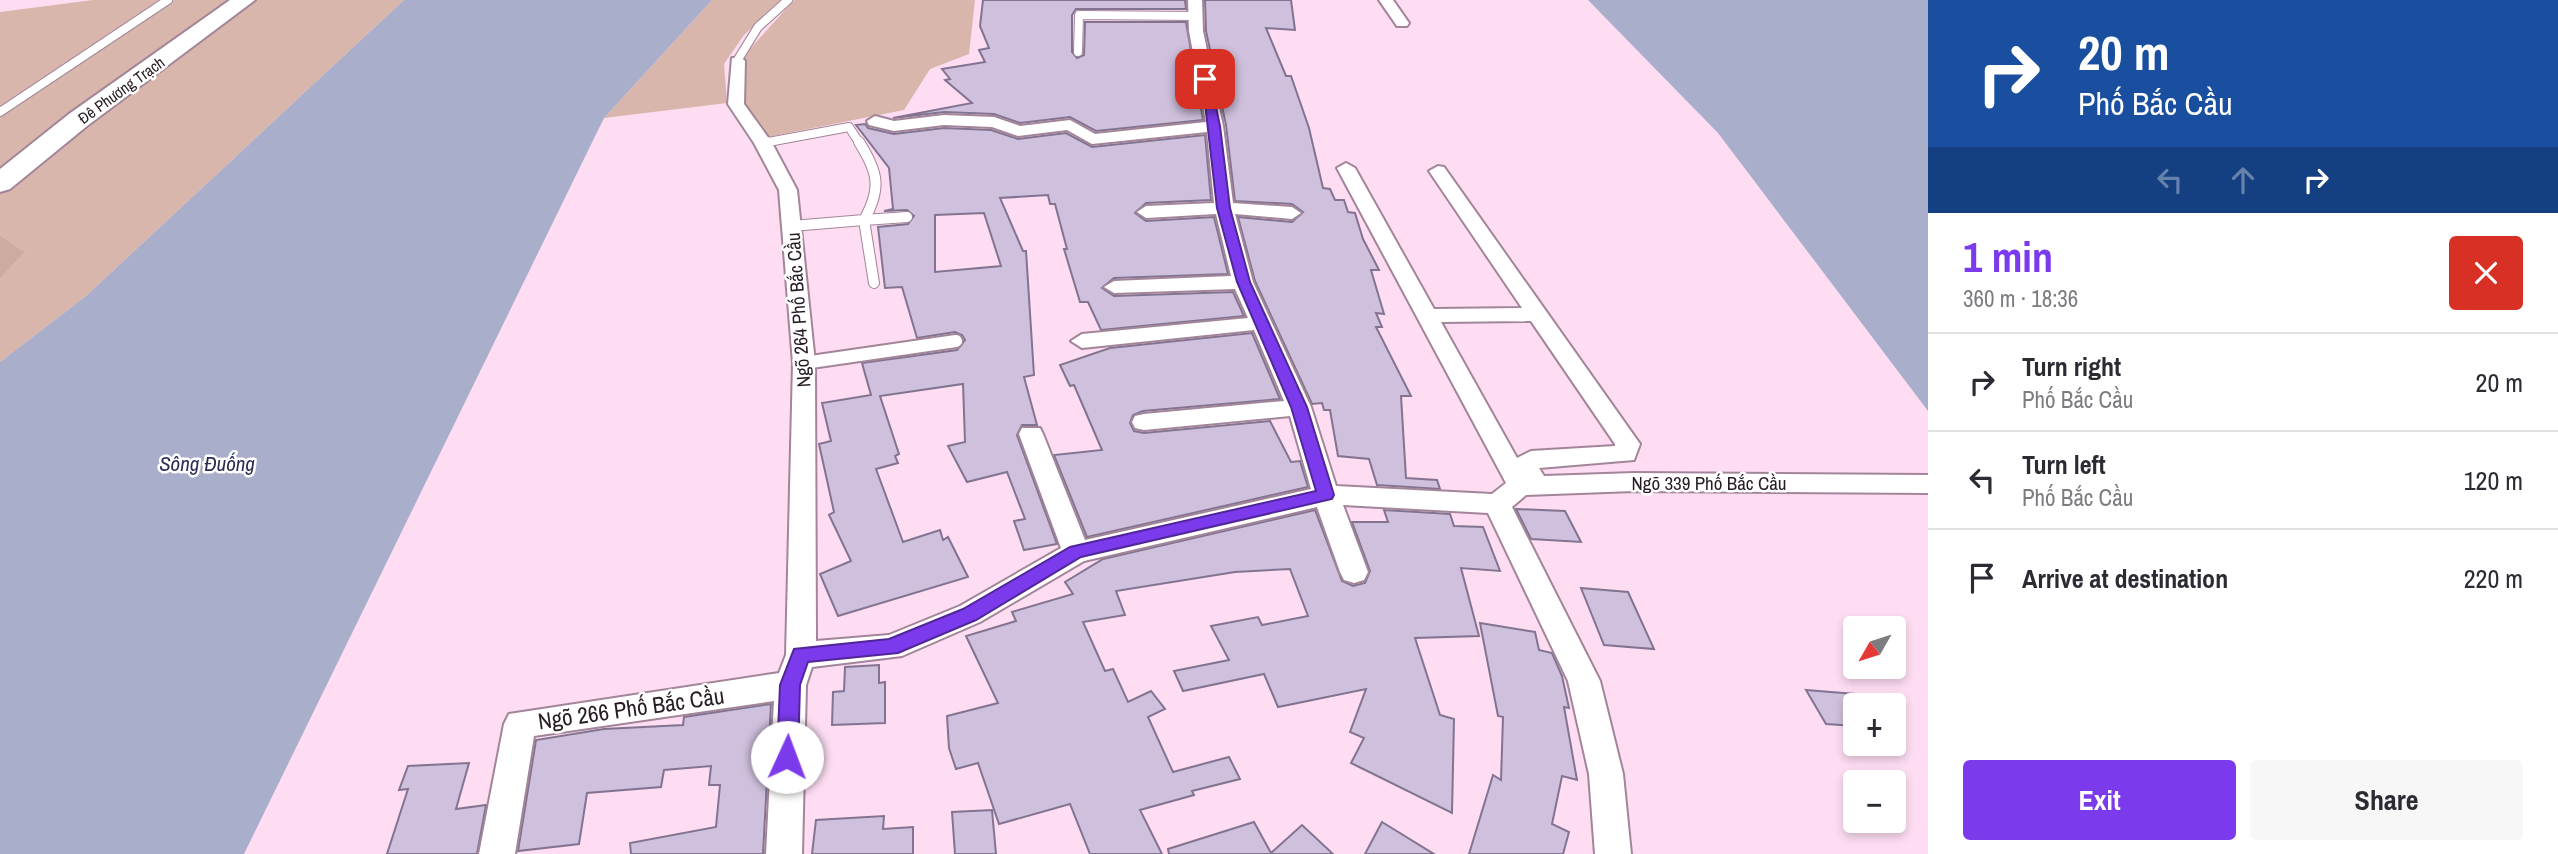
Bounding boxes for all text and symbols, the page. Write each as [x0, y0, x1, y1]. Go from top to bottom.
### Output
text: 20 m [2078, 19, 2170, 85]
icon: right [1963, 28, 2054, 119]
pin [1175, 49, 1235, 109]
street label: Đê Phương Trạch [73, 51, 169, 129]
icon: arrive [1186, 60, 1224, 98]
text: Phố Bắc Cầu [2078, 82, 2233, 125]
icon: left [2151, 161, 2189, 199]
icon: ahead [2224, 161, 2262, 199]
icon: right [2297, 161, 2335, 199]
text: 1 min [1963, 229, 2053, 285]
street label: Ngõ 264 Phố Bắc Cầu [780, 232, 816, 388]
button: close [2449, 236, 2523, 310]
text: 360 m · 18:36 [1963, 283, 2078, 314]
text: Turn right [2022, 349, 2121, 384]
icon: right [1963, 363, 2001, 401]
text: 20 m [2476, 365, 2523, 400]
text: Phố Bắc Cầu [2022, 384, 2133, 415]
text: Turn left [2022, 447, 2106, 482]
water label: Sông Đuống [159, 449, 255, 478]
icon: left [1963, 461, 2001, 499]
text: 120 m [2464, 463, 2523, 498]
street label: Ngõ 339 Phố Bắc Cầu [1631, 470, 1787, 496]
text: Phố Bắc Cầu [2022, 482, 2133, 513]
icon: arrive [1963, 559, 2001, 597]
text: Arrive at destination [2022, 561, 2228, 596]
text: 220 m [2464, 561, 2523, 596]
north arrow [1843, 616, 1906, 679]
map controls [1843, 616, 1906, 833]
street label: Ngõ 266 Phố Bắc Cầu [536, 680, 726, 736]
button: + [1843, 693, 1906, 756]
position arrow [750, 720, 824, 794]
button: Exit [1963, 760, 2236, 840]
button: Share [2250, 760, 2523, 840]
button: − [1843, 770, 1906, 833]

